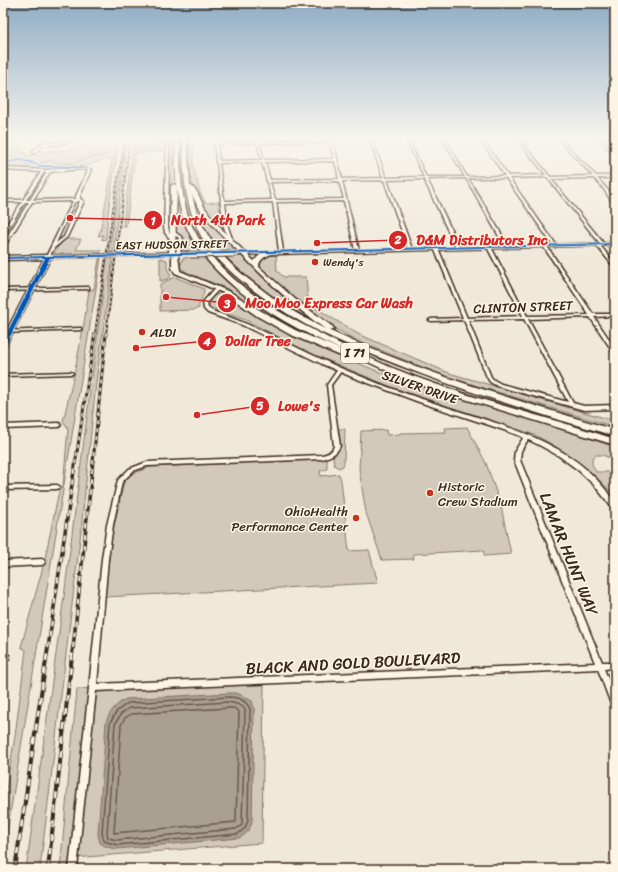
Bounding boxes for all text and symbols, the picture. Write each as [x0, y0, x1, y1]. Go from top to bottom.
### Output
callout: North 4th Park [143, 207, 273, 233]
text: North 4th Park [170, 208, 266, 233]
text: 1 [150, 210, 156, 232]
callout: D&M Distributors Inc [388, 227, 556, 253]
text: D&M Distributors Inc [416, 228, 549, 253]
text: 2 [394, 229, 402, 251]
street label: EAST HUDSON STREET [116, 235, 229, 255]
place label: Wendy's [323, 253, 365, 272]
marker: Wendy's [310, 257, 320, 267]
callout: Moo Moo Express Car Wash [217, 290, 420, 316]
text: Moo Moo Express Car Wash [244, 291, 413, 316]
text: 3 [223, 293, 231, 315]
street label: CLINTON STREET [473, 294, 575, 320]
place label: ALDI [149, 321, 176, 344]
marker: ALDI [137, 327, 147, 337]
callout: Dollar Tree [197, 328, 299, 354]
text: Dollar Tree [225, 329, 292, 354]
text: 4 [202, 331, 211, 353]
road number: I 71 [341, 343, 369, 363]
street label: SILVER DRIVE [379, 363, 462, 411]
callout: Lowe's [250, 393, 328, 419]
text: Lowe's [278, 394, 321, 419]
text: 5 [256, 395, 264, 417]
place label: Historic Crew Stadium [438, 475, 518, 513]
marker: Historic Crew Stadium [425, 488, 435, 498]
street label: LAMAR HUNT WAY [531, 488, 607, 621]
place label: OhioHealth Performance Center [231, 500, 349, 538]
marker: OhioHealth Performance Center [351, 513, 361, 523]
street label: BLACK AND GOLD BOULEVARD [245, 643, 461, 683]

